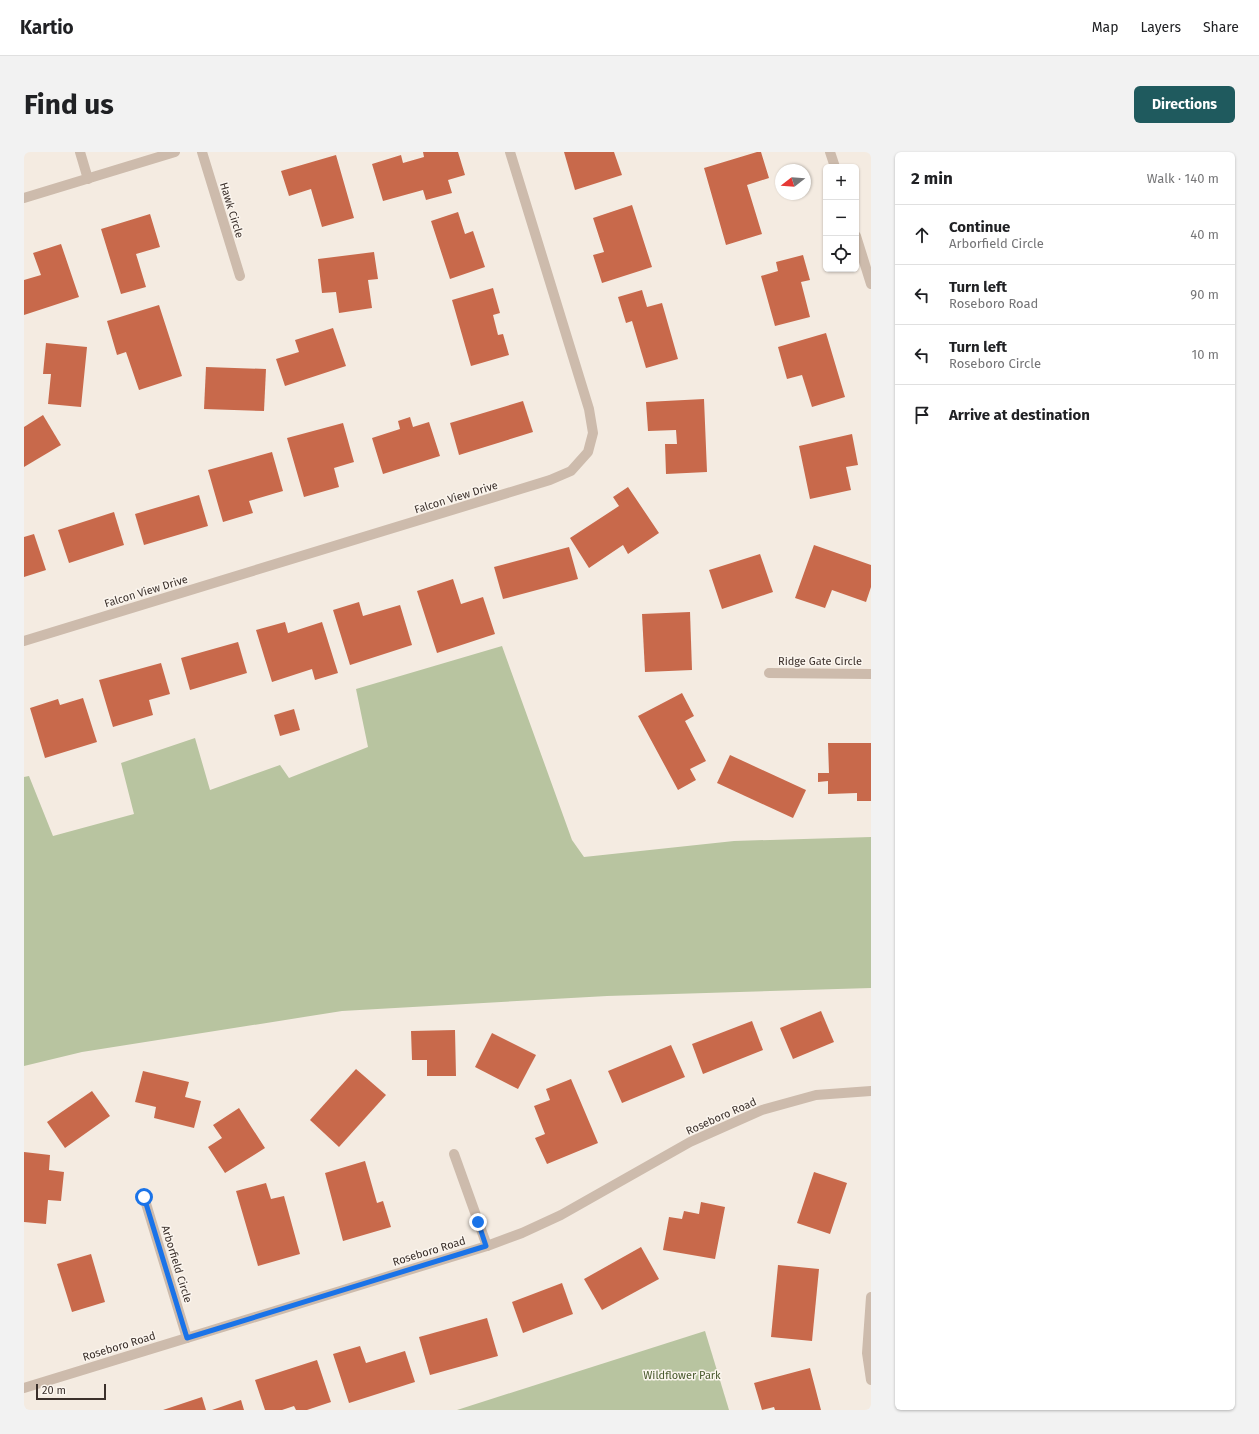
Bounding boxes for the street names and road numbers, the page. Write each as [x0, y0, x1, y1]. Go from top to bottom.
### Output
street label: Hawk Circle [217, 181, 246, 240]
street label: Falcon View Drive [413, 479, 499, 516]
street label: Falcon View Drive [103, 573, 189, 610]
street label: Ridge Gate Circle [778, 655, 862, 668]
street label: Roseboro Road [684, 1095, 758, 1138]
street label: Arborfield Circle [159, 1224, 194, 1304]
street label: Roseboro Road [391, 1234, 467, 1269]
street label: Roseboro Road [81, 1329, 157, 1364]

